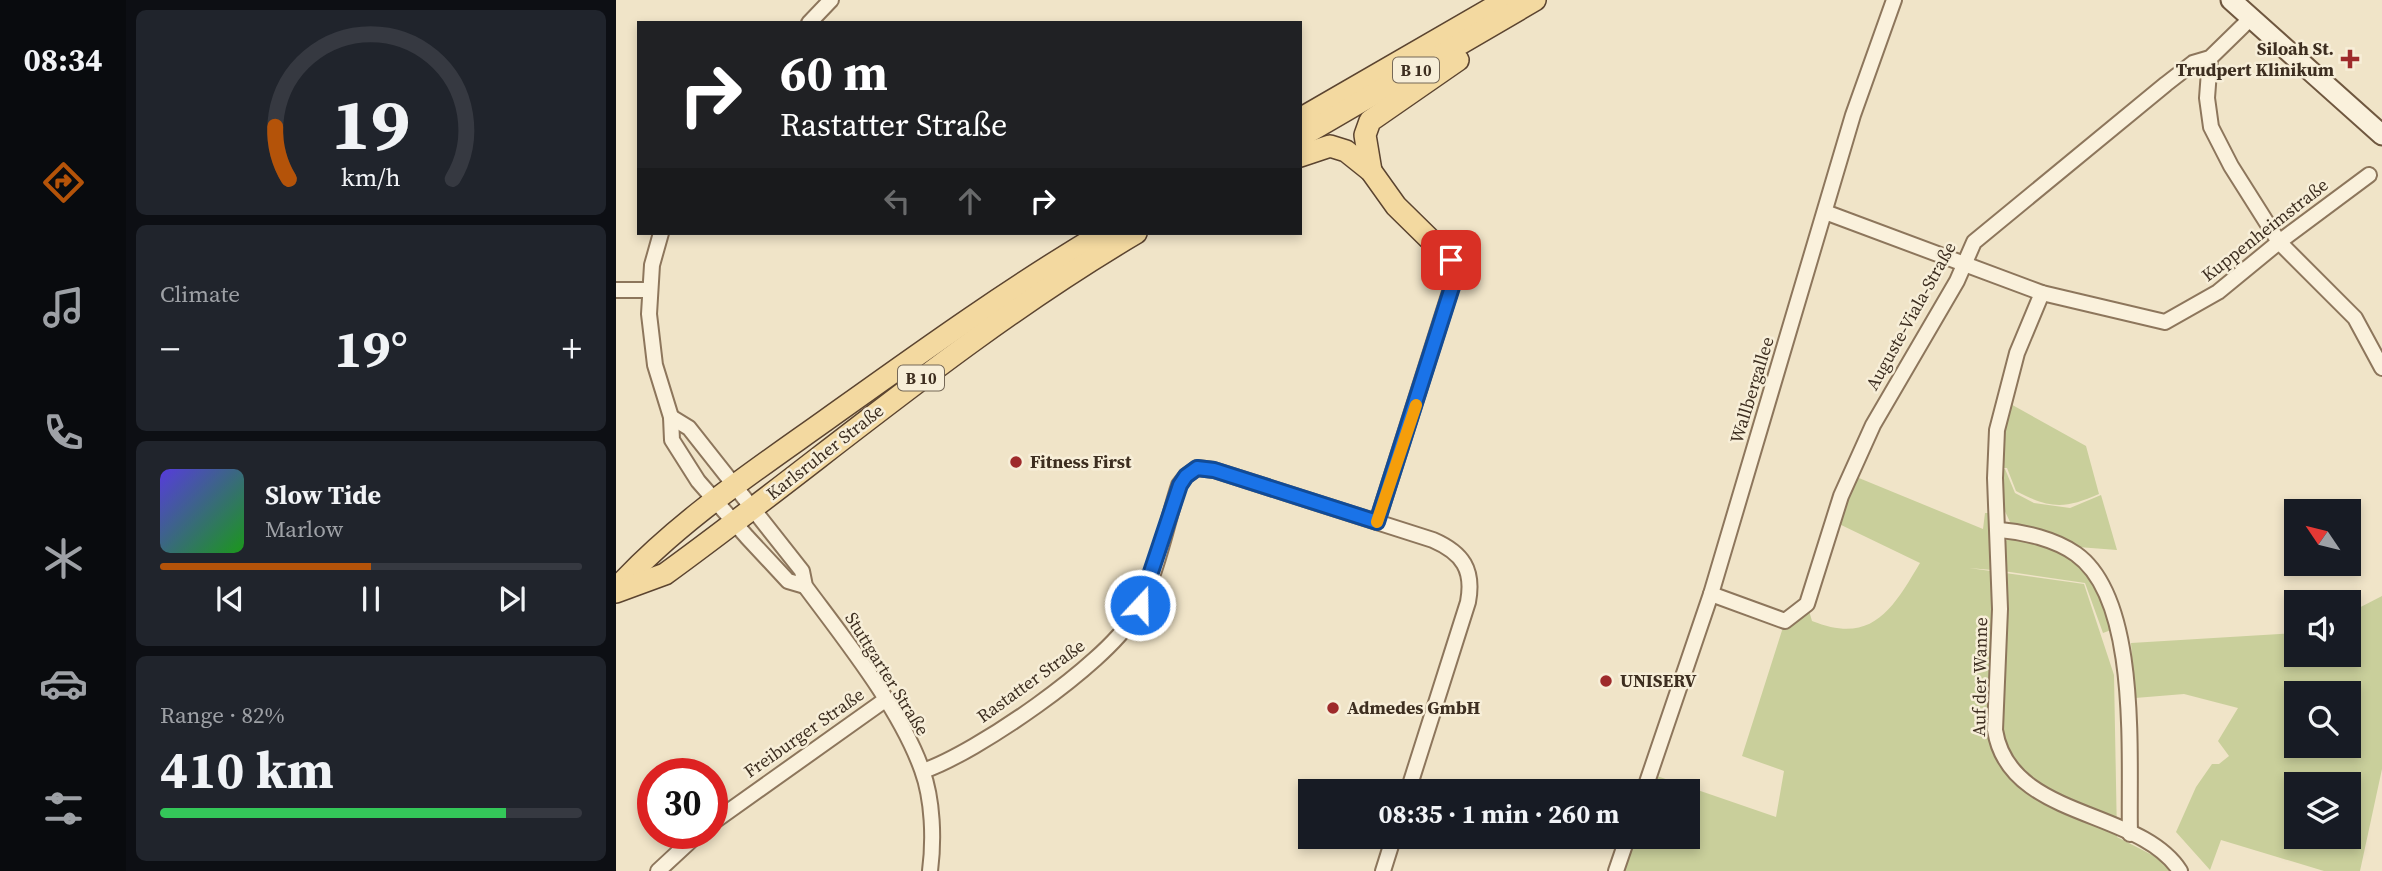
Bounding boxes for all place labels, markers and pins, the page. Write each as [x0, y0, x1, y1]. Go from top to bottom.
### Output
place label: Siloah St. Trudpert Klinikum [2176, 36, 2334, 82]
marker: Siloah St. Trudpert Klinikum [2340, 49, 2360, 69]
pin [1421, 230, 1481, 290]
place label: Fitness First [1030, 449, 1132, 474]
marker: Fitness First [1008, 454, 1024, 470]
place label: UNISERV [1620, 668, 1696, 693]
marker: UNISERV [1598, 673, 1614, 689]
place label: Admedes GmbH [1347, 695, 1480, 720]
marker: Admedes GmbH [1325, 700, 1341, 716]

